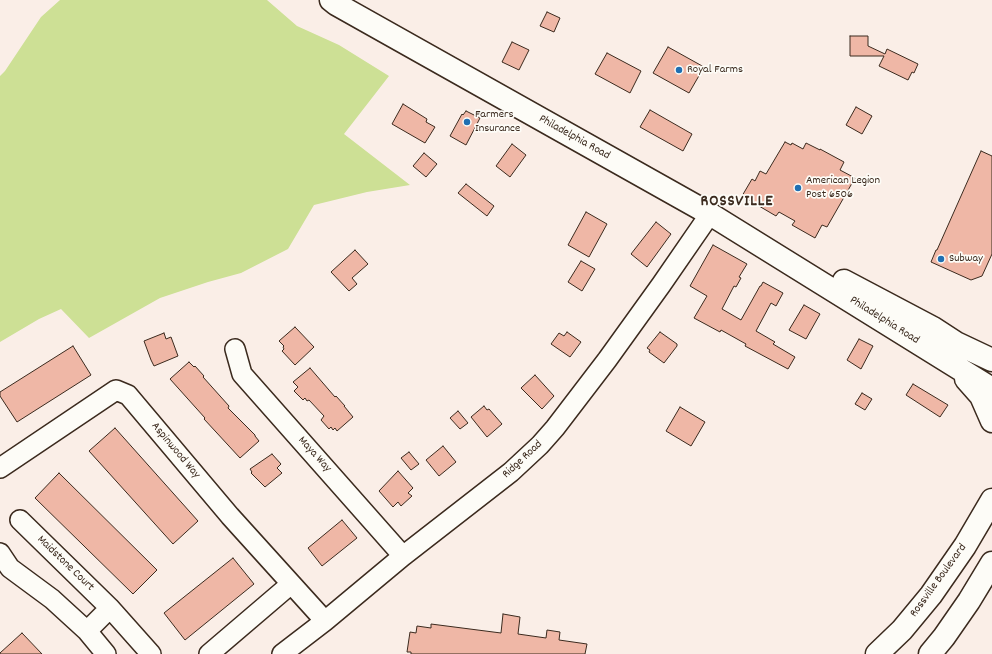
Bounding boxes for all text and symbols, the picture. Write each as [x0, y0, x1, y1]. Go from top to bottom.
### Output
place label: Royal Farms [687, 63, 743, 77]
marker: Royal Farms [674, 65, 684, 75]
place label: Farmers Insurance [475, 108, 520, 136]
street label: Philadelphia Road [536, 112, 612, 164]
marker: Farmers Insurance [462, 117, 472, 127]
place label: American Legion Post 6506 [806, 174, 880, 202]
marker: American Legion Post 6506 [793, 183, 803, 193]
district label: ROSSVILLE [700, 193, 774, 213]
place label: Subway [949, 252, 983, 266]
marker: Subway [936, 254, 946, 264]
street label: Philadelphia Road [847, 294, 921, 348]
street label: Aspinwood Way [147, 420, 203, 482]
street label: Maya Way [294, 434, 334, 476]
street label: Ridge Road [500, 438, 546, 482]
street label: Maidstone Court [33, 533, 97, 595]
street label: Rossville Boulevard [908, 541, 970, 621]

